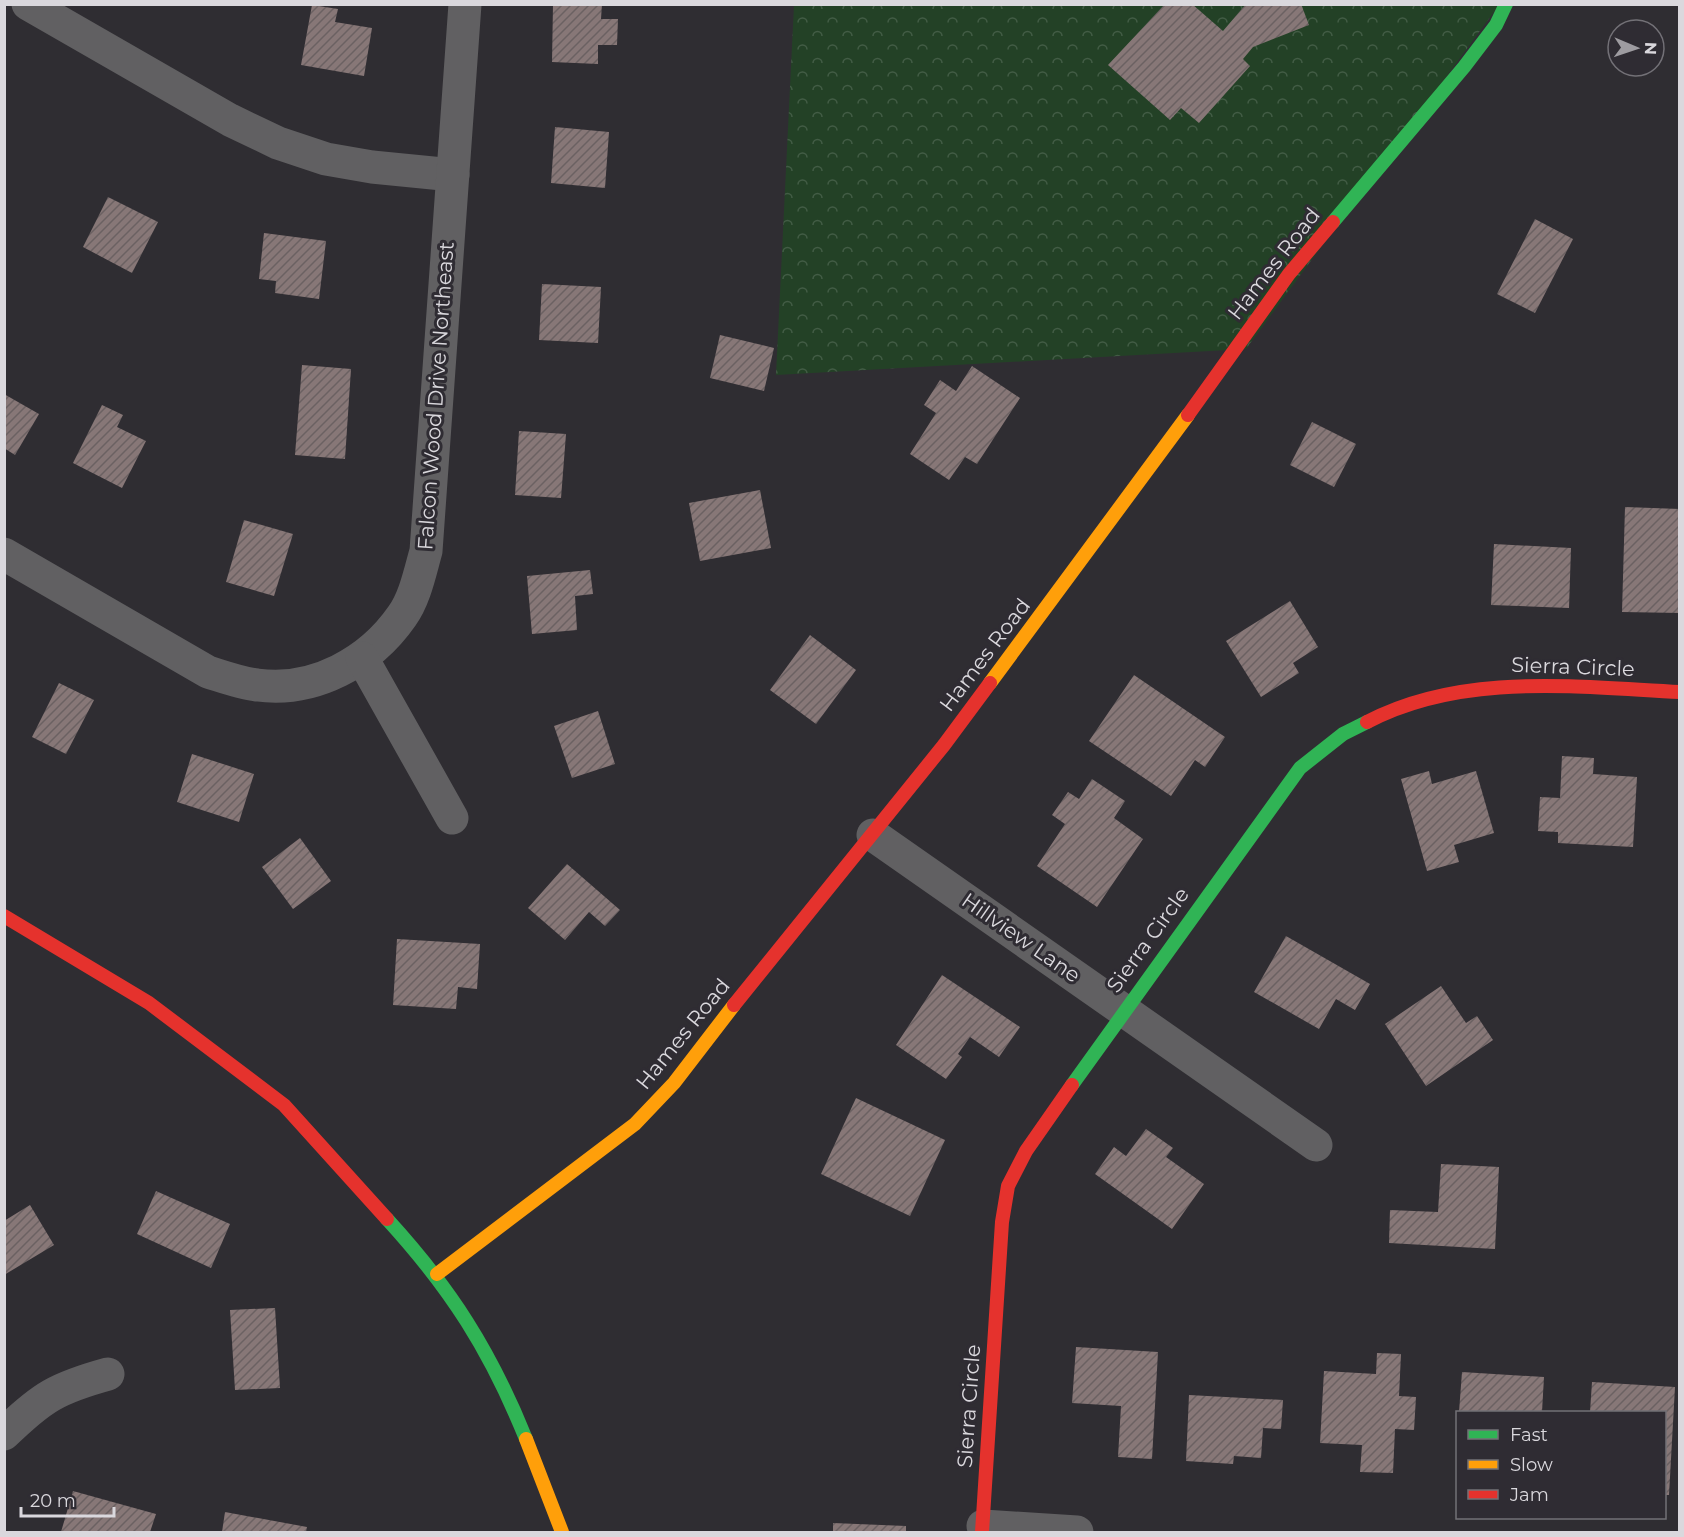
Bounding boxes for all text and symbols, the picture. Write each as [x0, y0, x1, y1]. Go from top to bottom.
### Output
north arrow [1606, 18, 1666, 78]
text: N [1641, 42, 1660, 55]
street label: Hames Road [1222, 203, 1325, 325]
street label: Falcon Wood Drive Northeast [412, 241, 459, 551]
street label: Hames Road [934, 593, 1035, 716]
street label: Sierra Circle [1511, 652, 1635, 681]
street label: Sierra Circle [1101, 882, 1194, 997]
street label: Hillview Lane [957, 887, 1085, 988]
street label: Hames Road [630, 973, 735, 1094]
street label: Sierra Circle [952, 1343, 985, 1469]
legend [1456, 1411, 1666, 1519]
text: Fast [1510, 1424, 1548, 1446]
text: Slow [1510, 1454, 1553, 1476]
scale bar [21, 1480, 114, 1518]
text: Jam [1509, 1484, 1549, 1506]
text: 20 m [30, 1490, 76, 1512]

